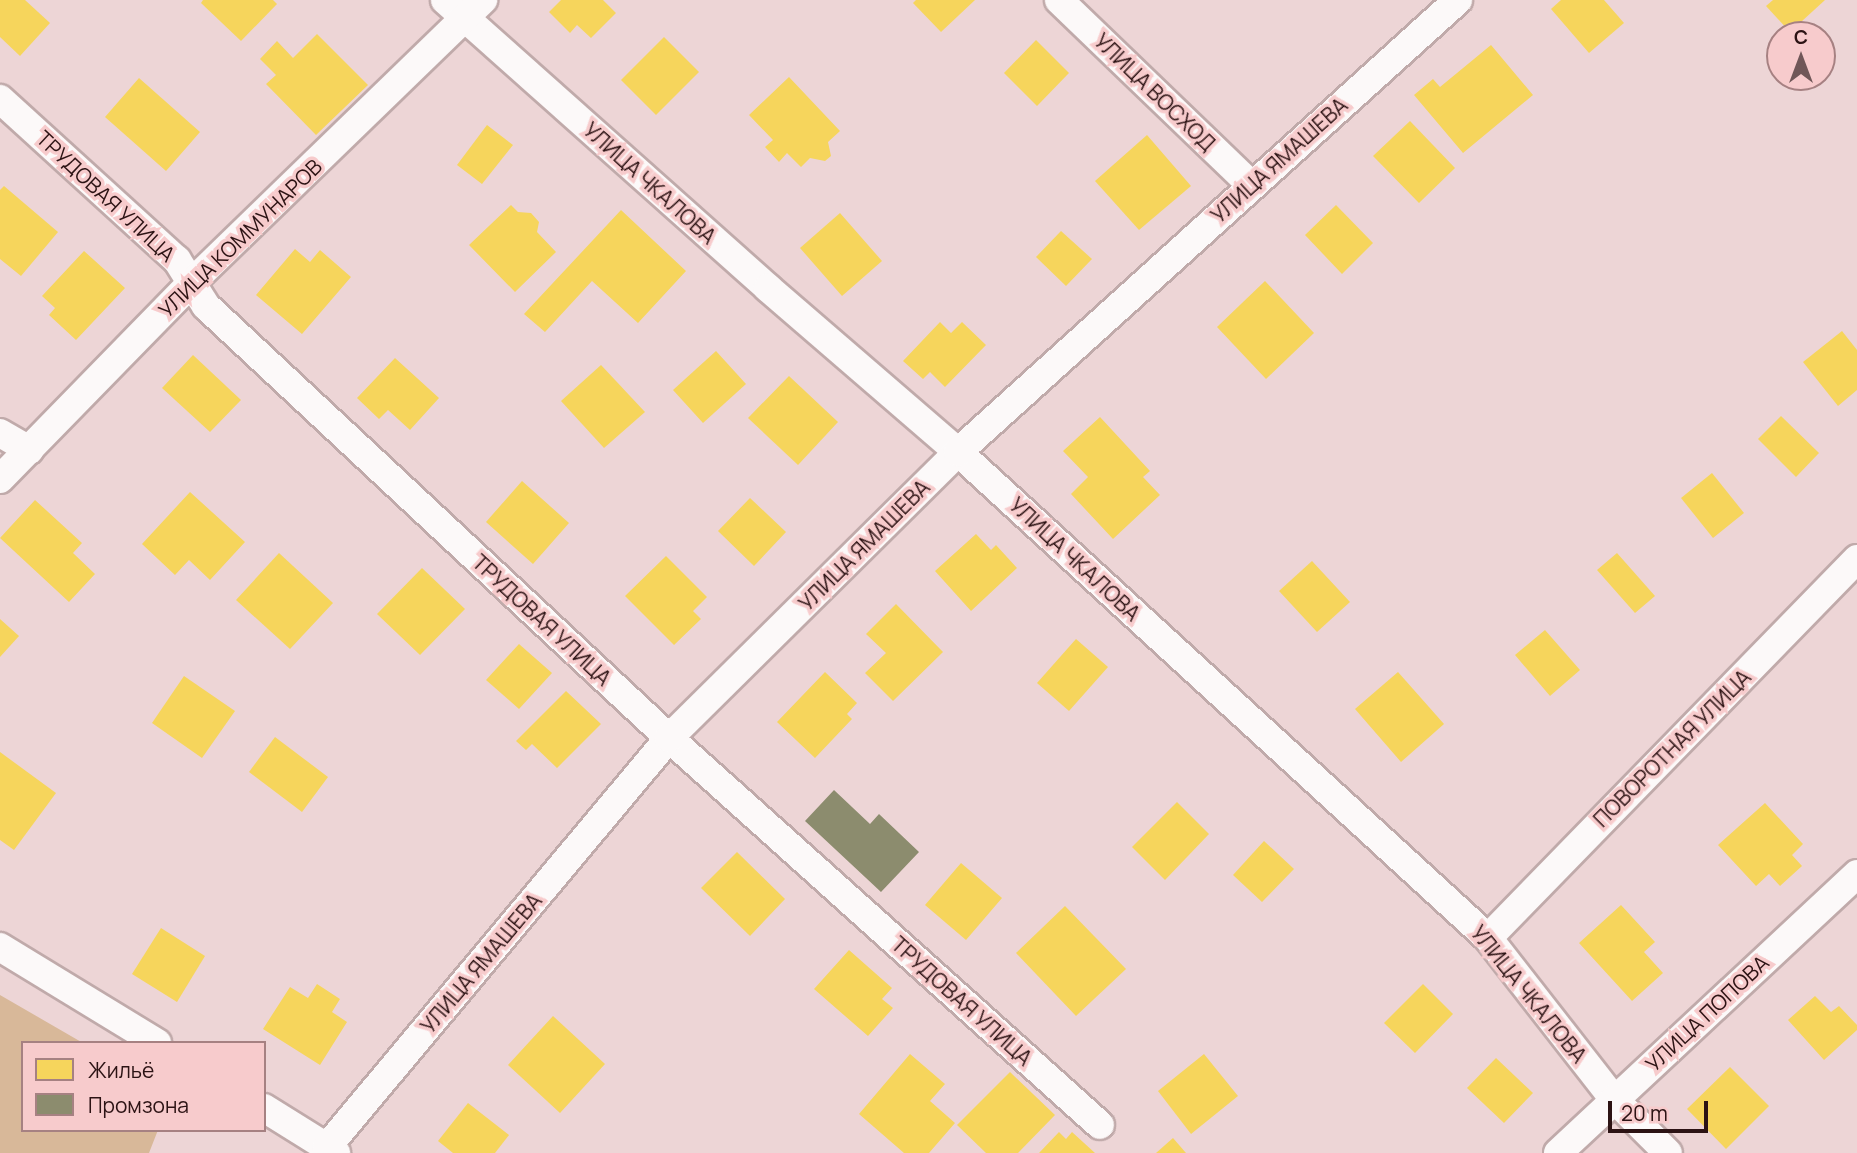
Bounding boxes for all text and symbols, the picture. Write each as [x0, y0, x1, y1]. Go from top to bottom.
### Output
north arrow [1766, 21, 1836, 91]
text: С [1794, 24, 1808, 50]
street label: УЛИЦА ВОСХОД [1089, 28, 1221, 156]
street label: УЛИЦА ЯМАШЕВА [1206, 92, 1352, 228]
street label: УЛИЦА ЧКАЛОВА [579, 117, 721, 249]
street label: ТРУДОВАЯ УЛИЦА [32, 125, 180, 267]
street label: УЛИЦА КОММУНАРОВ [153, 154, 327, 322]
street label: УЛИЦА ЯМАШЕВА [793, 474, 935, 616]
street label: УЛИЦА ЧКАЛОВА [1004, 492, 1146, 626]
street label: ТРУДОВАЯ УЛИЦА [468, 549, 616, 691]
street label: ПОВОРОТНАЯ УЛИЦА [1588, 664, 1756, 832]
street label: УЛИЦА ЯМАШЕВА [415, 888, 547, 1038]
street label: УЛИЦА ЧКАЛОВА [1466, 920, 1592, 1068]
street label: ТРУДОВАЯ УЛИЦА [887, 931, 1037, 1071]
street label: УЛИЦА ПОПОВА [1640, 950, 1774, 1076]
legend [21, 1041, 266, 1132]
text: Жильё [88, 1056, 154, 1084]
scale bar [1612, 1086, 1712, 1130]
text: Промзона [88, 1091, 189, 1119]
text: 20 m [1621, 1099, 1668, 1127]

